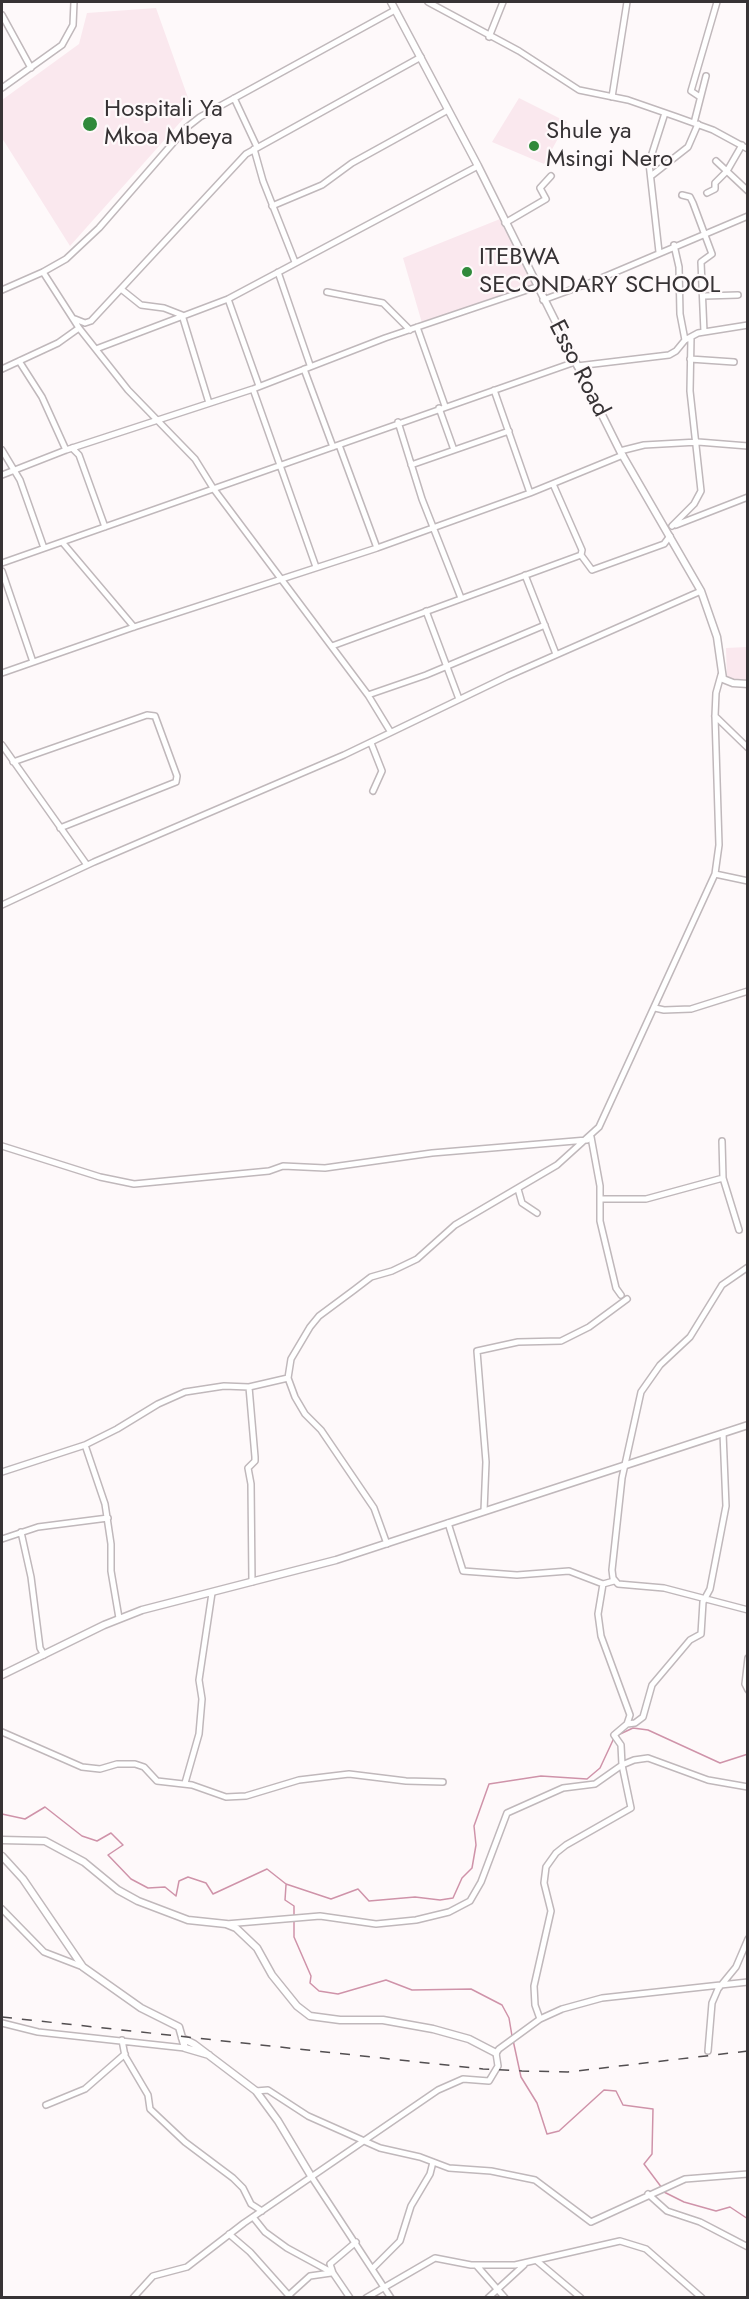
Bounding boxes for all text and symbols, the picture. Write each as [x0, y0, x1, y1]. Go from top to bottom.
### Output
place label: Hospitali Ya Mkoa Mbeya [104, 96, 233, 152]
marker: Hospitali Ya Mkoa Mbeya [81, 115, 99, 133]
place label: Shule ya Msingi Nero [546, 118, 673, 174]
marker: Shule ya Msingi Nero [527, 139, 541, 153]
place label: ITEBWA SECONDARY SCHOOL [479, 244, 720, 300]
marker: ITEBWA SECONDARY SCHOOL [460, 265, 474, 279]
street label: Esso Road [541, 316, 615, 422]

